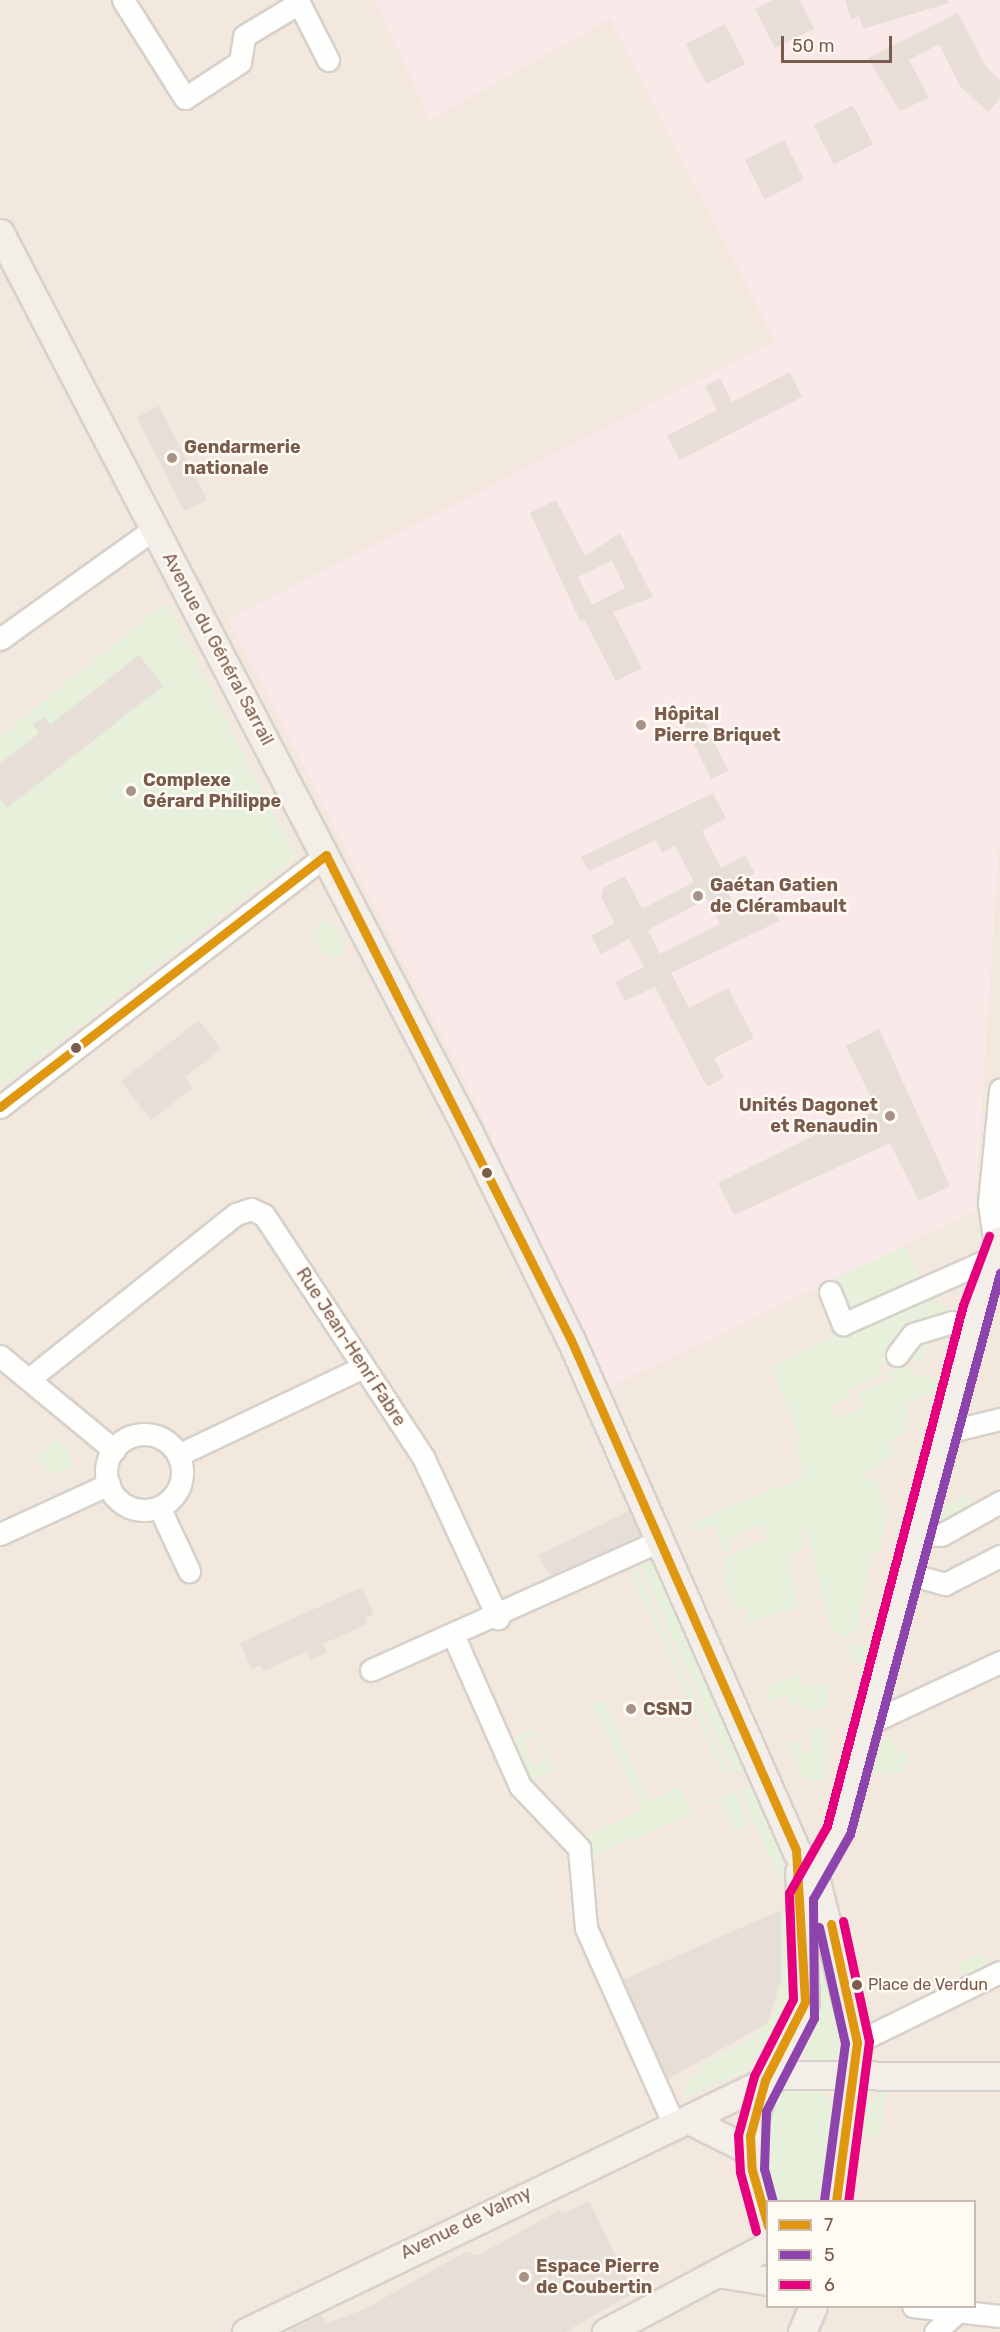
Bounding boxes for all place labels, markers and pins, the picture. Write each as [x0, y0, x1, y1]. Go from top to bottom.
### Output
place label: Gendarmerie nationale [184, 437, 301, 480]
marker: Gendarmerie nationale [165, 451, 179, 465]
place label: Hôpital Pierre Briquet [654, 704, 781, 746]
marker: Hôpital Pierre Briquet [632, 716, 650, 734]
place label: Complexe Gérard Philippe [143, 770, 281, 812]
marker: Complexe Gérard Philippe [124, 784, 138, 798]
place label: Gaétan Gatien de Clérambault [710, 875, 847, 918]
marker: Gaétan Gatien de Clérambault [691, 889, 705, 903]
unlabelled marker [70, 1042, 82, 1054]
place label: Unités Dagonet et Renaudin [739, 1095, 878, 1138]
marker: Unités Dagonet et Renaudin [883, 1109, 897, 1123]
unlabelled marker [481, 1167, 493, 1179]
place label: CSNJ [643, 1698, 693, 1720]
marker: CSNJ [624, 1702, 638, 1716]
place label: Place de Verdun [868, 1975, 988, 1995]
marker: Place de Verdun [851, 1979, 863, 1991]
place label: Espace Pierre de Coubertin [536, 2256, 660, 2298]
marker: Espace Pierre de Coubertin [517, 2270, 531, 2284]

